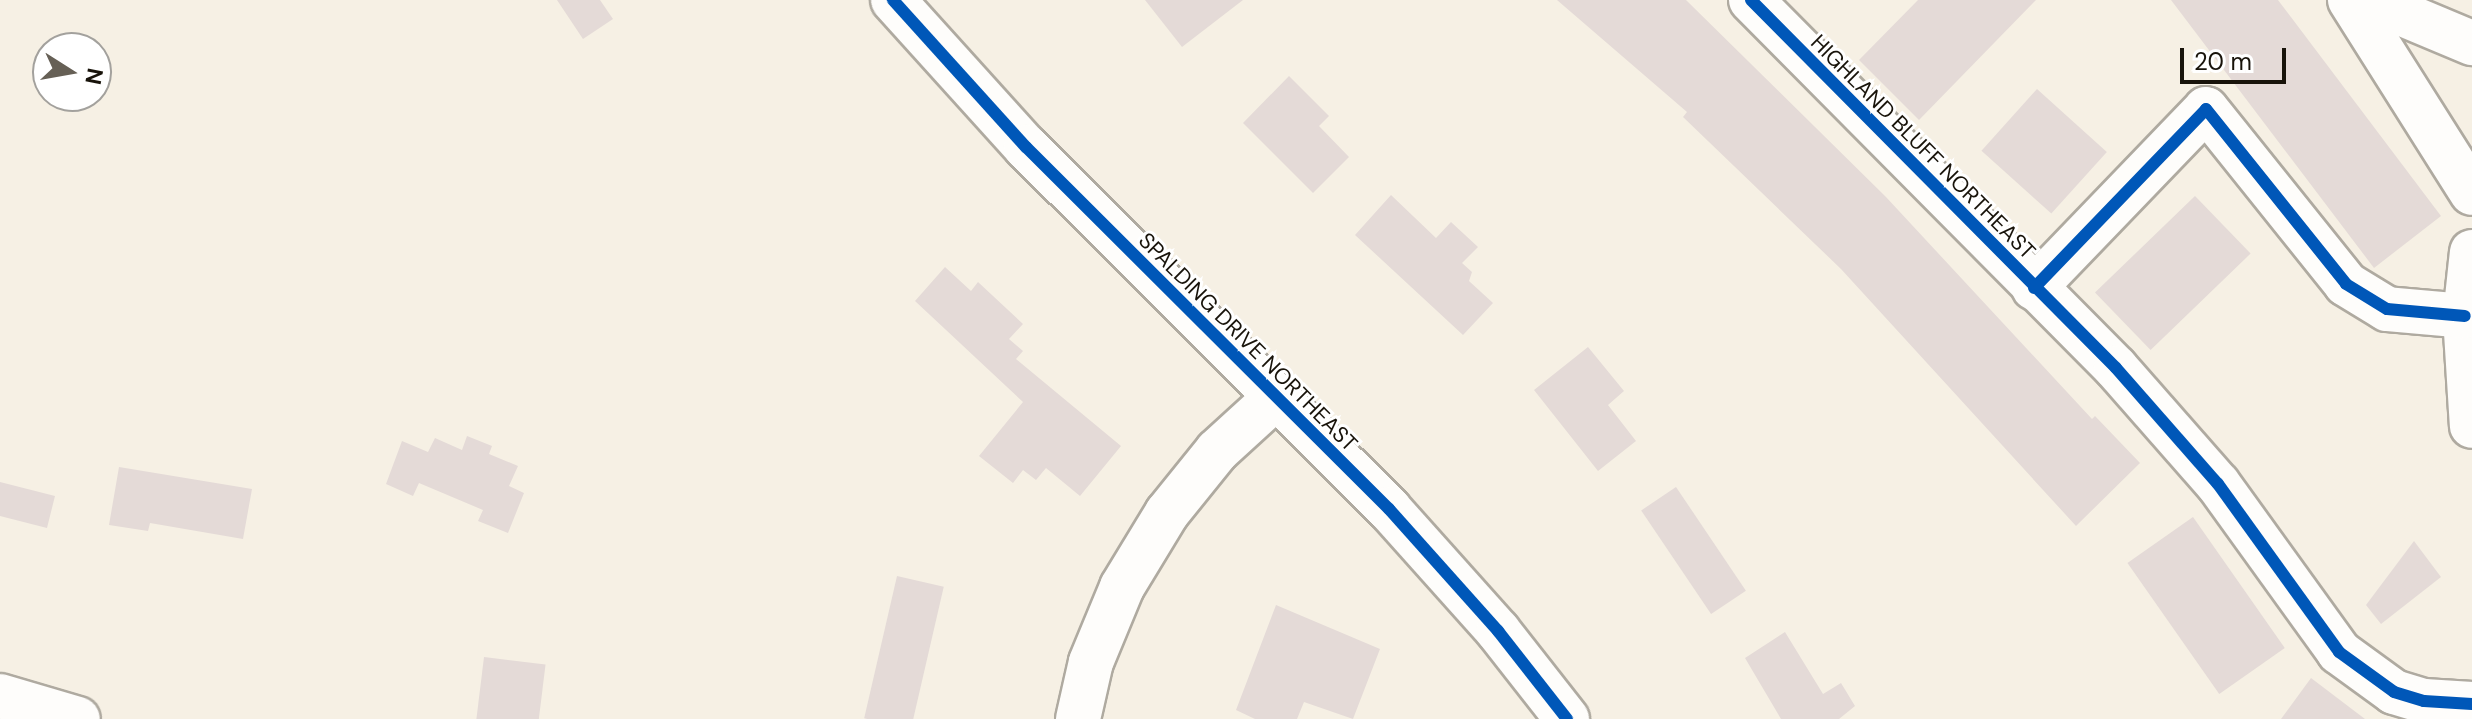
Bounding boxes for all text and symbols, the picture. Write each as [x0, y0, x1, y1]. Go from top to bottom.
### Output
street label: HIGHLAND BLUFF NORTHEAST [1805, 29, 2041, 265]
north arrow [32, 32, 112, 112]
scale bar [2184, 32, 2290, 82]
text: 20 m [2194, 46, 2252, 77]
text: N [78, 66, 110, 87]
street label: SPALDING DRIVE NORTHEAST [1133, 227, 1363, 457]

